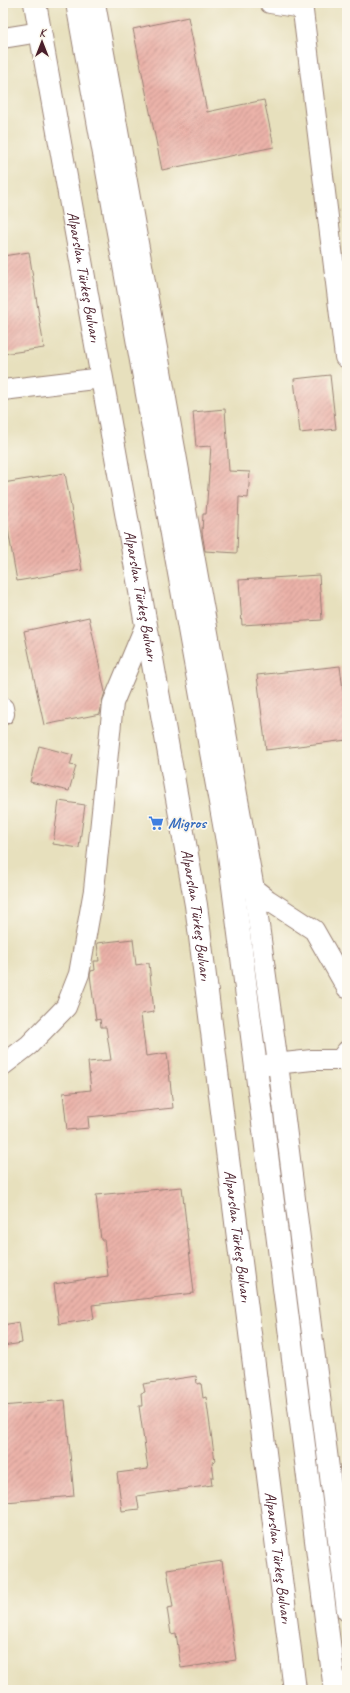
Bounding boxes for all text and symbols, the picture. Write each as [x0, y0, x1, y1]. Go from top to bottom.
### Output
north arrow [22, 22, 62, 62]
text: K [39, 25, 47, 39]
street label: Alparslan Türkeş Bulvarı [62, 210, 105, 345]
street label: Alparslan Türkeş Bulvarı [119, 529, 162, 664]
place label: Migros [168, 813, 207, 833]
supermarket icon: Migros [147, 814, 165, 832]
street label: Alparslan Türkeş Bulvarı [176, 848, 216, 983]
street label: Alparslan Türkeş Bulvarı [220, 1169, 256, 1304]
street label: Alparslan Türkeş Bulvarı [260, 1491, 297, 1625]

